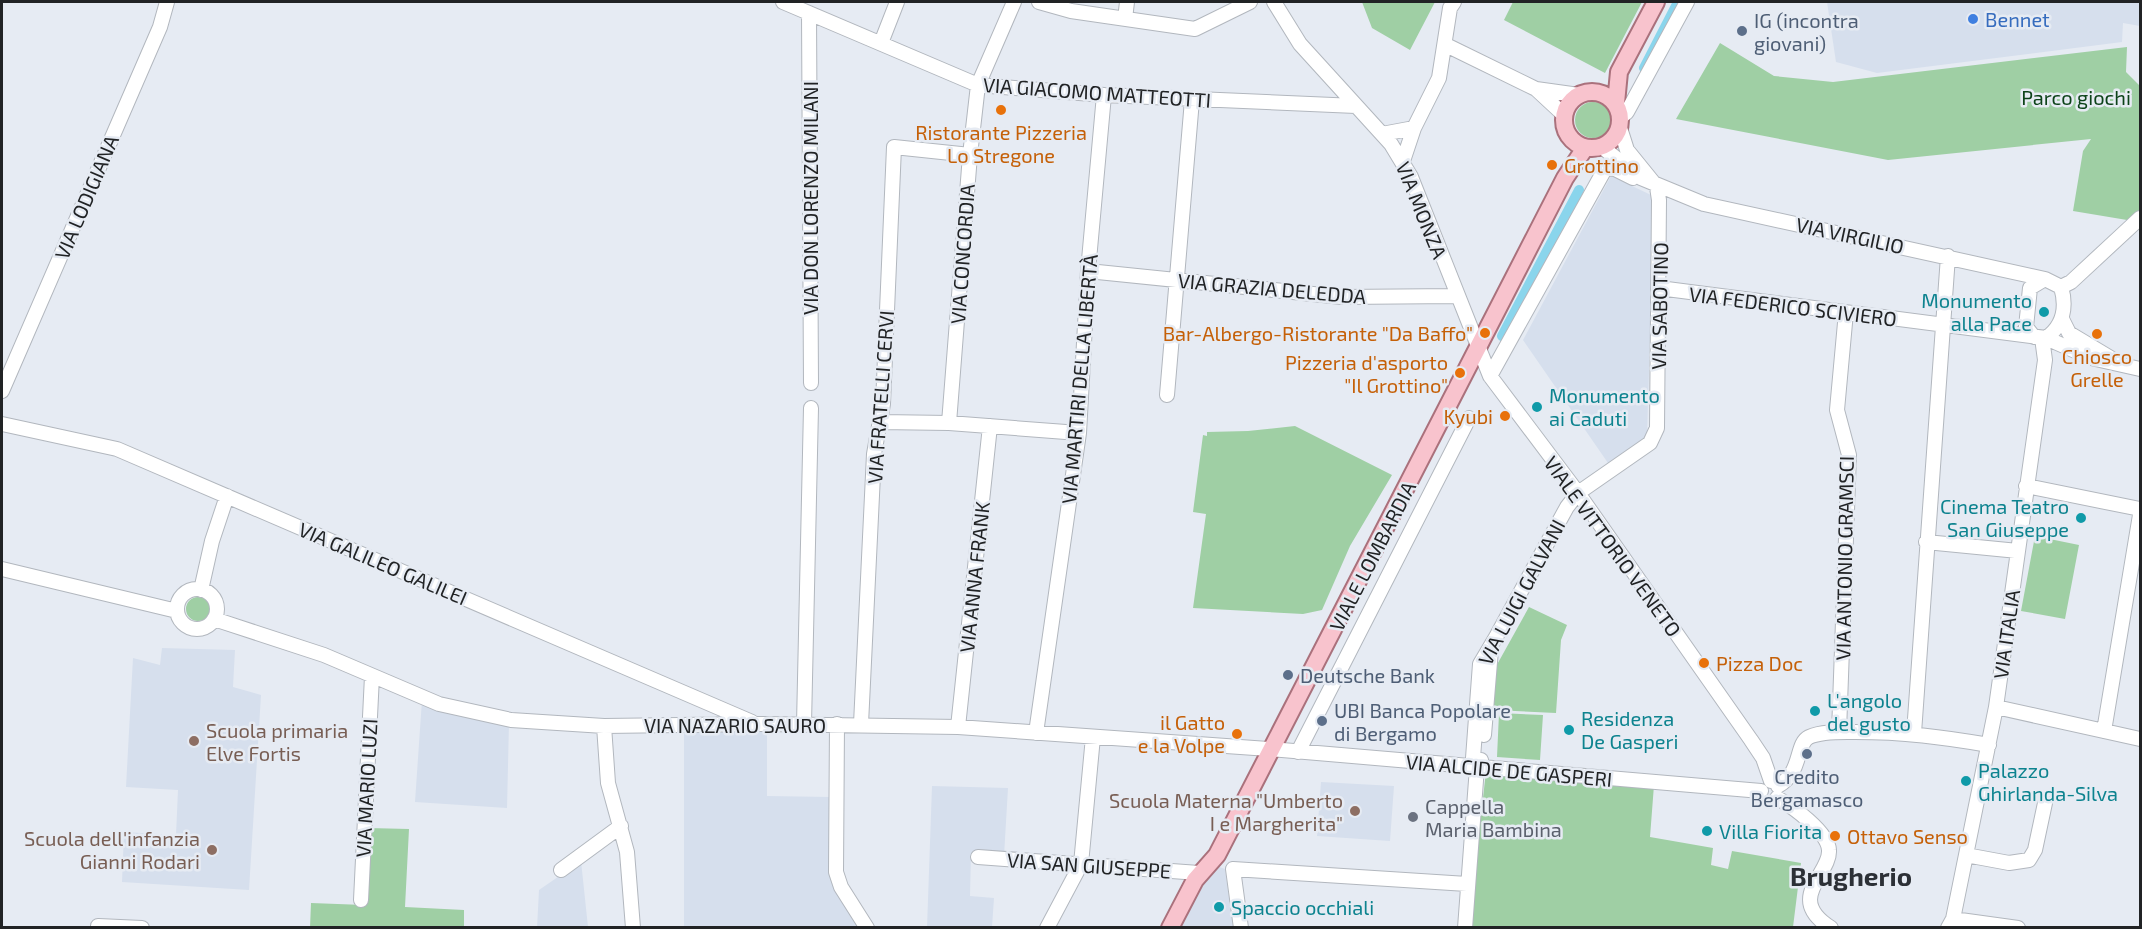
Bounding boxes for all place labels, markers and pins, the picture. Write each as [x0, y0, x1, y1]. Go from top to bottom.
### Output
place label: Bennet [1985, 7, 2050, 31]
place label: IG (incontra giovani) [1754, 8, 1859, 55]
marker: Bennet [1966, 12, 1980, 26]
marker: IG (incontra giovani) [1735, 24, 1749, 38]
marker: Ristorante Pizzeria Lo Stregone [994, 103, 1008, 117]
place label: Ristorante Pizzeria Lo Stregone [915, 120, 1087, 167]
place label: Grottino [1564, 153, 1639, 177]
marker: Grottino [1545, 158, 1559, 172]
place label: Monumento alla Pace [1921, 288, 2032, 335]
marker: Monumento alla Pace [2037, 305, 2051, 319]
place label: Bar-Albergo-Ristorante "Da Baffo" [1163, 321, 1473, 345]
marker: Bar-Albergo-Ristorante "Da Baffo" [1478, 326, 1492, 340]
marker: Chiosco Grelle [2090, 327, 2104, 341]
place label: Chiosco Grelle [2062, 344, 2132, 391]
place label: Pizzeria d'asporto "Il Grottino" [1285, 350, 1448, 397]
marker: Pizzeria d'asporto "Il Grottino" [1453, 366, 1467, 380]
place label: Monumento ai Caduti [1549, 383, 1660, 430]
marker: Monumento ai Caduti [1530, 400, 1544, 414]
place label: Kyubi [1443, 404, 1493, 428]
marker: Kyubi [1498, 409, 1512, 423]
place label: Cinema Teatro San Giuseppe [1940, 494, 2069, 541]
marker: Cinema Teatro San Giuseppe [2074, 511, 2088, 525]
place label: Pizza Doc [1716, 651, 1803, 675]
marker: Pizza Doc [1697, 656, 1711, 670]
place label: Deutsche Bank [1300, 663, 1435, 687]
marker: Deutsche Bank [1281, 668, 1295, 682]
place label: L'angolo del gusto [1827, 688, 1911, 735]
place label: UBI Banca Popolare di Bergamo [1334, 698, 1511, 745]
marker: L'angolo del gusto [1808, 704, 1822, 718]
place label: Residenza De Gasperi [1581, 706, 1679, 753]
place label: il Gatto e la Volpe [1138, 710, 1225, 757]
marker: UBI Banca Popolare di Bergamo [1315, 714, 1329, 728]
place label: Scuola primaria Elve Fortis [206, 718, 348, 765]
marker: Residenza De Gasperi [1562, 723, 1576, 737]
marker: il Gatto e la Volpe [1230, 727, 1244, 741]
marker: Scuola primaria Elve Fortis [187, 734, 201, 748]
marker: Credito Bergamasco [1800, 747, 1814, 761]
place label: Palazzo Ghirlanda-Silva [1978, 758, 2118, 805]
place label: Credito Bergamasco [1751, 764, 1863, 811]
marker: Palazzo Ghirlanda-Silva [1959, 774, 1973, 788]
place label: Scuola Materna "Umberto I e Margherita" [1109, 788, 1343, 835]
place label: Cappella Maria Bambina [1425, 794, 1562, 841]
marker: Scuola Materna "Umberto I e Margherita" [1348, 804, 1362, 818]
marker: Cappella Maria Bambina [1406, 810, 1420, 824]
place label: Villa Fiorita [1719, 819, 1822, 843]
marker: Villa Fiorita [1700, 824, 1714, 838]
place label: Ottavo Senso [1847, 824, 1968, 848]
place label: Scuola dell'infanzia Gianni Rodari [24, 826, 200, 873]
marker: Ottavo Senso [1828, 829, 1842, 843]
marker: Scuola dell'infanzia Gianni Rodari [205, 843, 219, 857]
place label: Spaccio occhiali [1231, 895, 1374, 919]
marker: Spaccio occhiali [1212, 900, 1226, 914]

